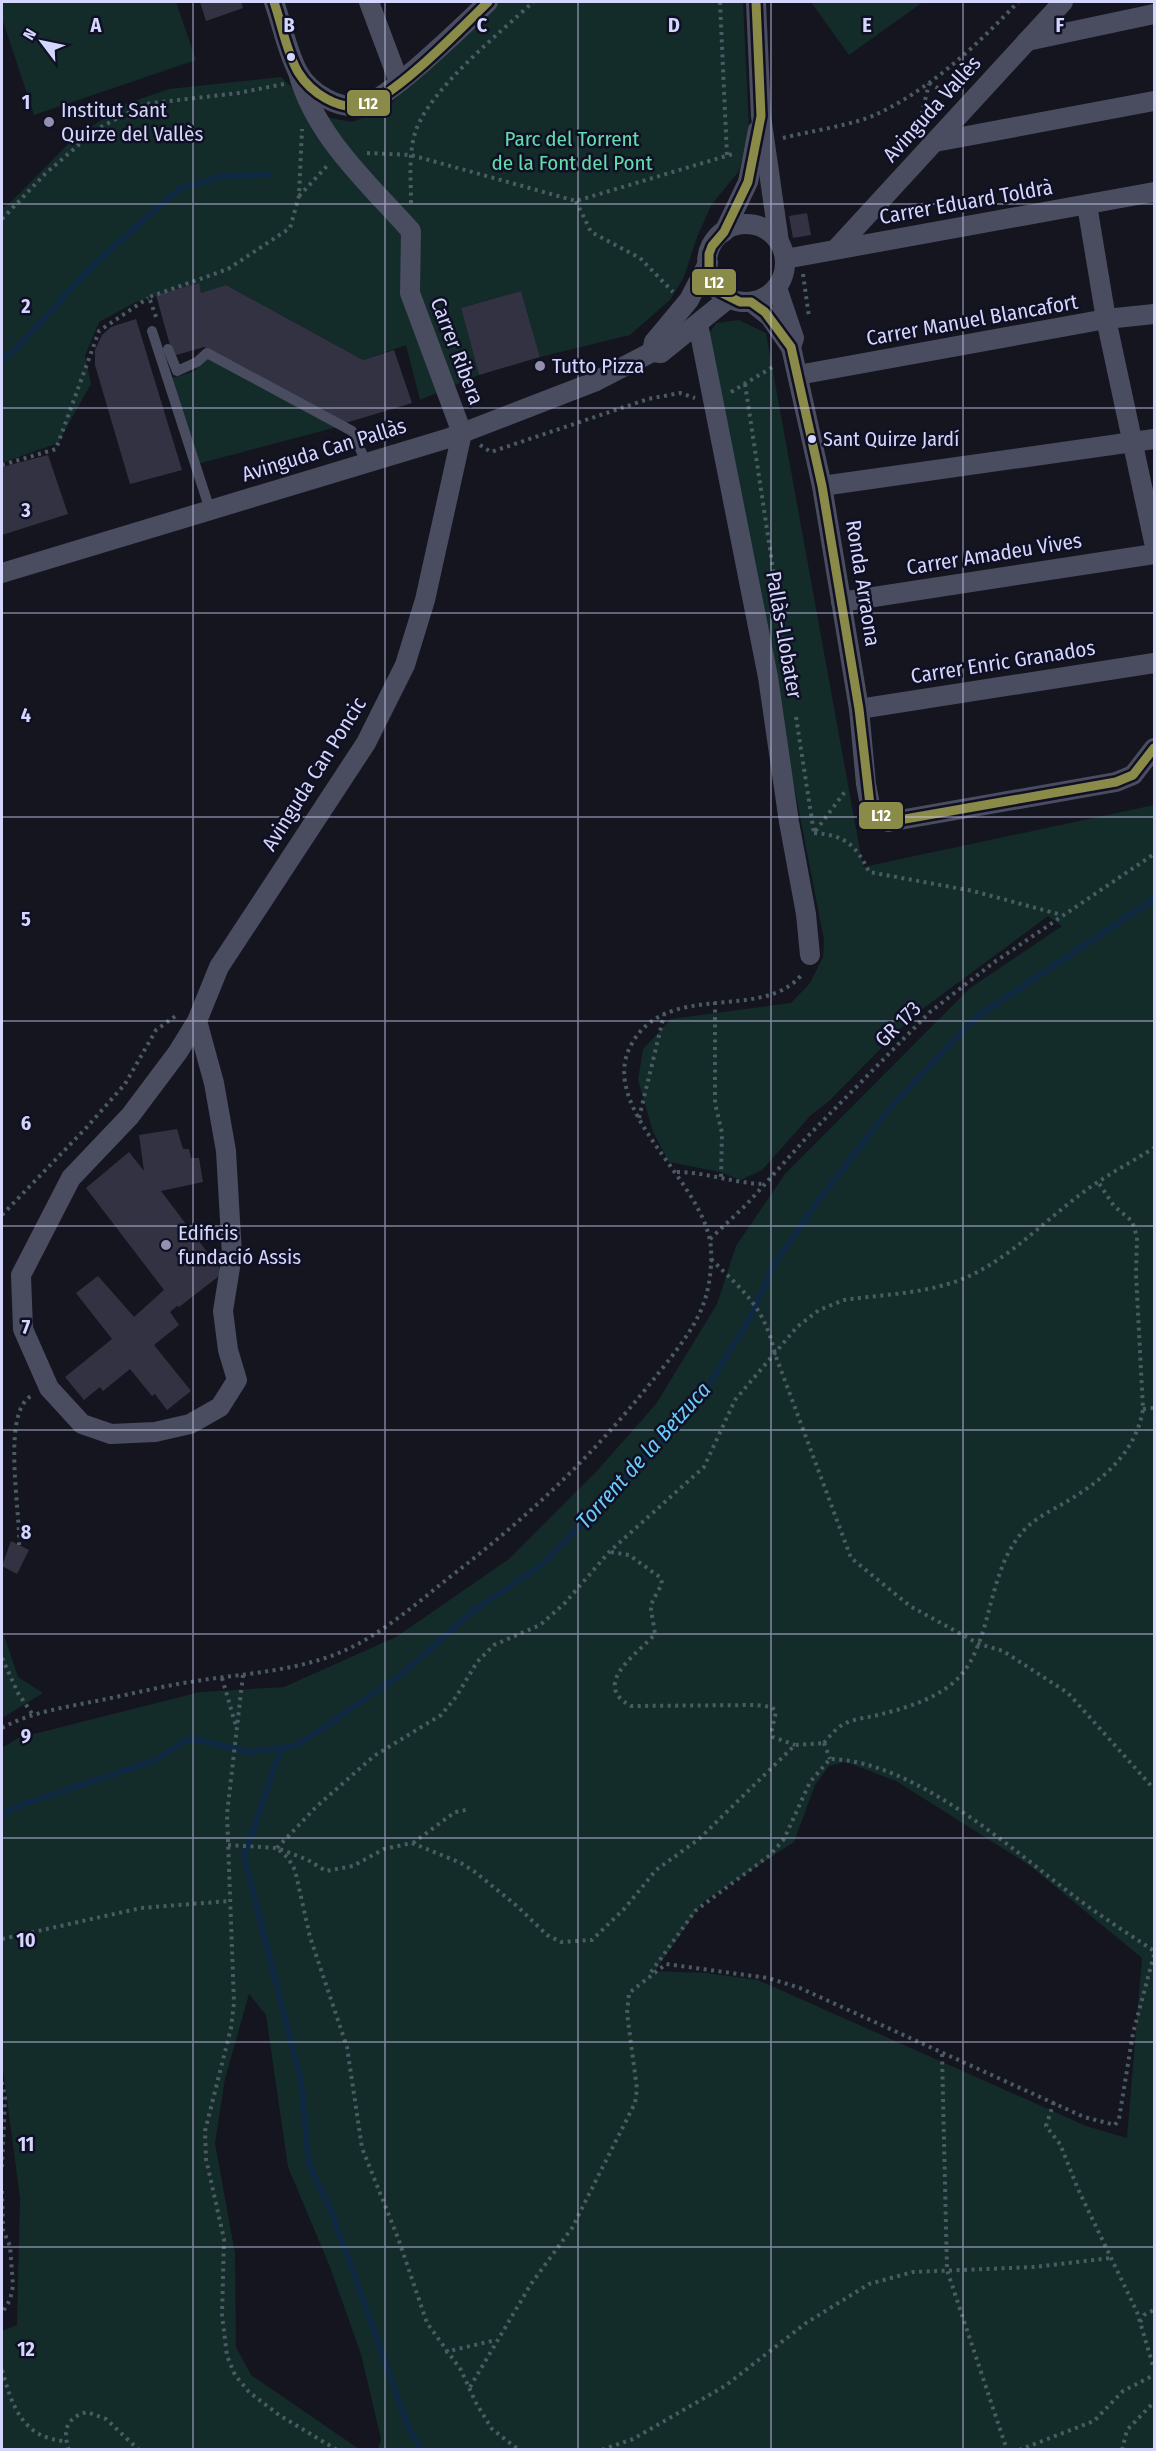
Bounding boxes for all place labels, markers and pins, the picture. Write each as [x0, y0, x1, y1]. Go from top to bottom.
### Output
unlabelled marker [285, 51, 297, 63]
place label: Institut Sant Quirze del Vallès [61, 97, 203, 147]
marker: Institut Sant Quirze del Vallès [42, 115, 56, 129]
place label: Tutto Pizza [552, 353, 644, 379]
marker: Tutto Pizza [533, 359, 547, 373]
place label: Sant Quirze Jardí [823, 427, 959, 451]
marker: Sant Quirze Jardí [806, 433, 818, 445]
place label: Edificis fundació Assis [178, 1220, 301, 1270]
marker: Edificis fundació Assis [159, 1238, 173, 1252]

